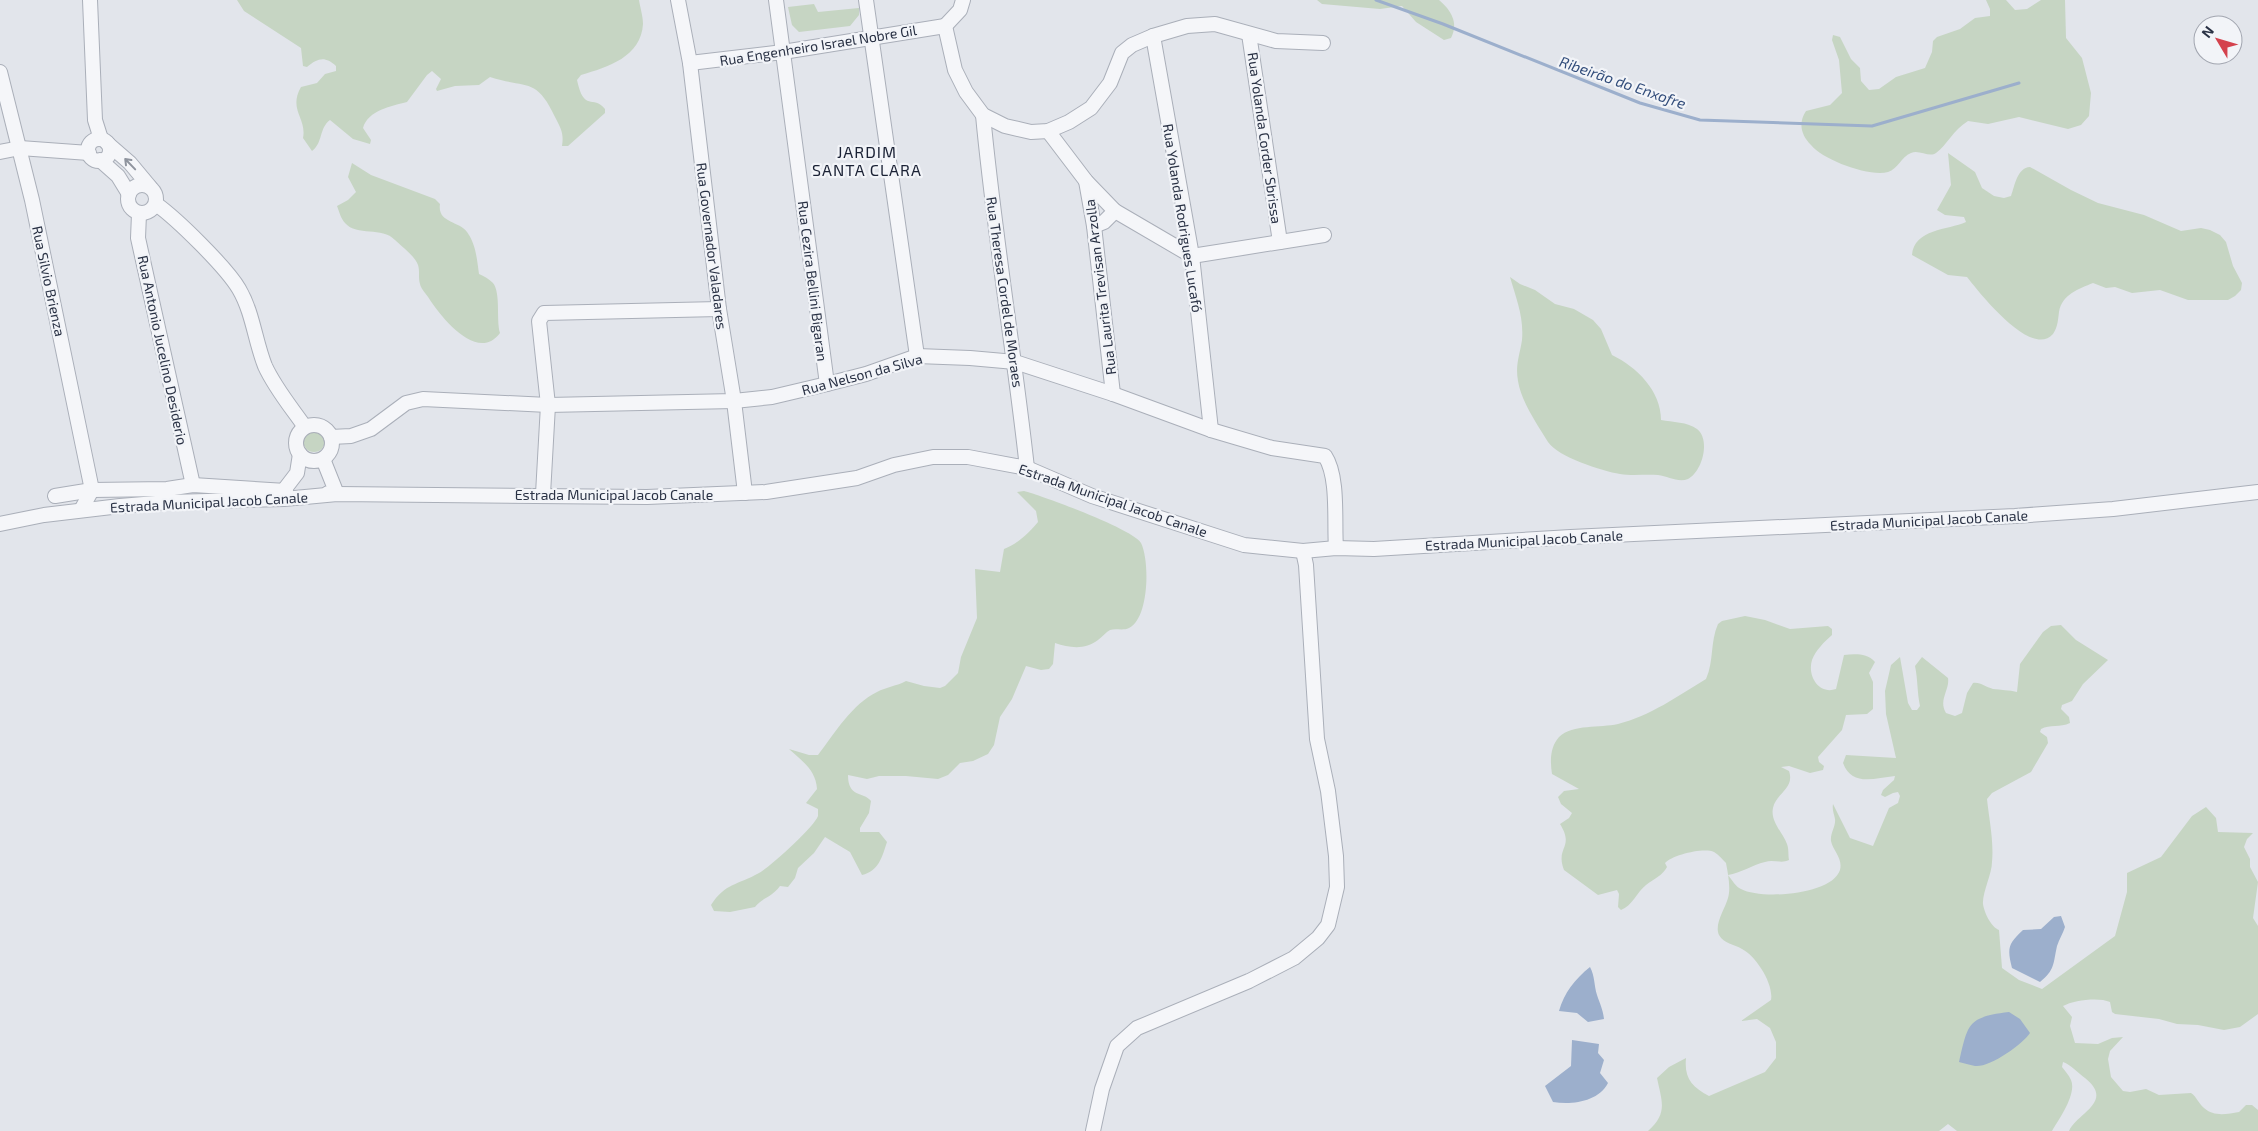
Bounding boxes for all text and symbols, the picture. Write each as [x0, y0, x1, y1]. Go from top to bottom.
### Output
north arrow [2193, 15, 2243, 65]
street label: Rua Engenheiro Israel Nobre Gil [718, 21, 919, 69]
text: N [2198, 22, 2217, 41]
street label: Rua Yolanda Corder Sbrissa [1245, 51, 1285, 225]
water label: Ribeirão do Enxofre [1557, 52, 1689, 112]
street label: Rua Yolanda Rodrigues Lucafó [1160, 122, 1206, 314]
district label: JARDIM SANTA CLARA [812, 142, 922, 179]
one-way arrow [124, 157, 136, 170]
street label: Rua Governador Valadares [693, 162, 731, 330]
street label: Rua Theresa Cordel de Moraes [983, 196, 1027, 388]
street label: Rua Laurita Trevisan Arzolla [1081, 198, 1119, 376]
street label: Rua Cezira Bellini Bigaran [795, 200, 831, 362]
street label: Rua Silvio Brienza [29, 224, 69, 338]
street label: Rua Antonio Jucelino Desiderio [135, 254, 191, 446]
street label: Rua Nelson da Silva [800, 350, 924, 398]
street label: Estrada Municipal Jacob Canale [1016, 460, 1210, 540]
street label: Estrada Municipal Jacob Canale [515, 486, 713, 503]
street label: Estrada Municipal Jacob Canale [109, 488, 309, 516]
street label: Estrada Municipal Jacob Canale [1829, 506, 2029, 534]
street label: Estrada Municipal Jacob Canale [1424, 526, 1624, 554]

